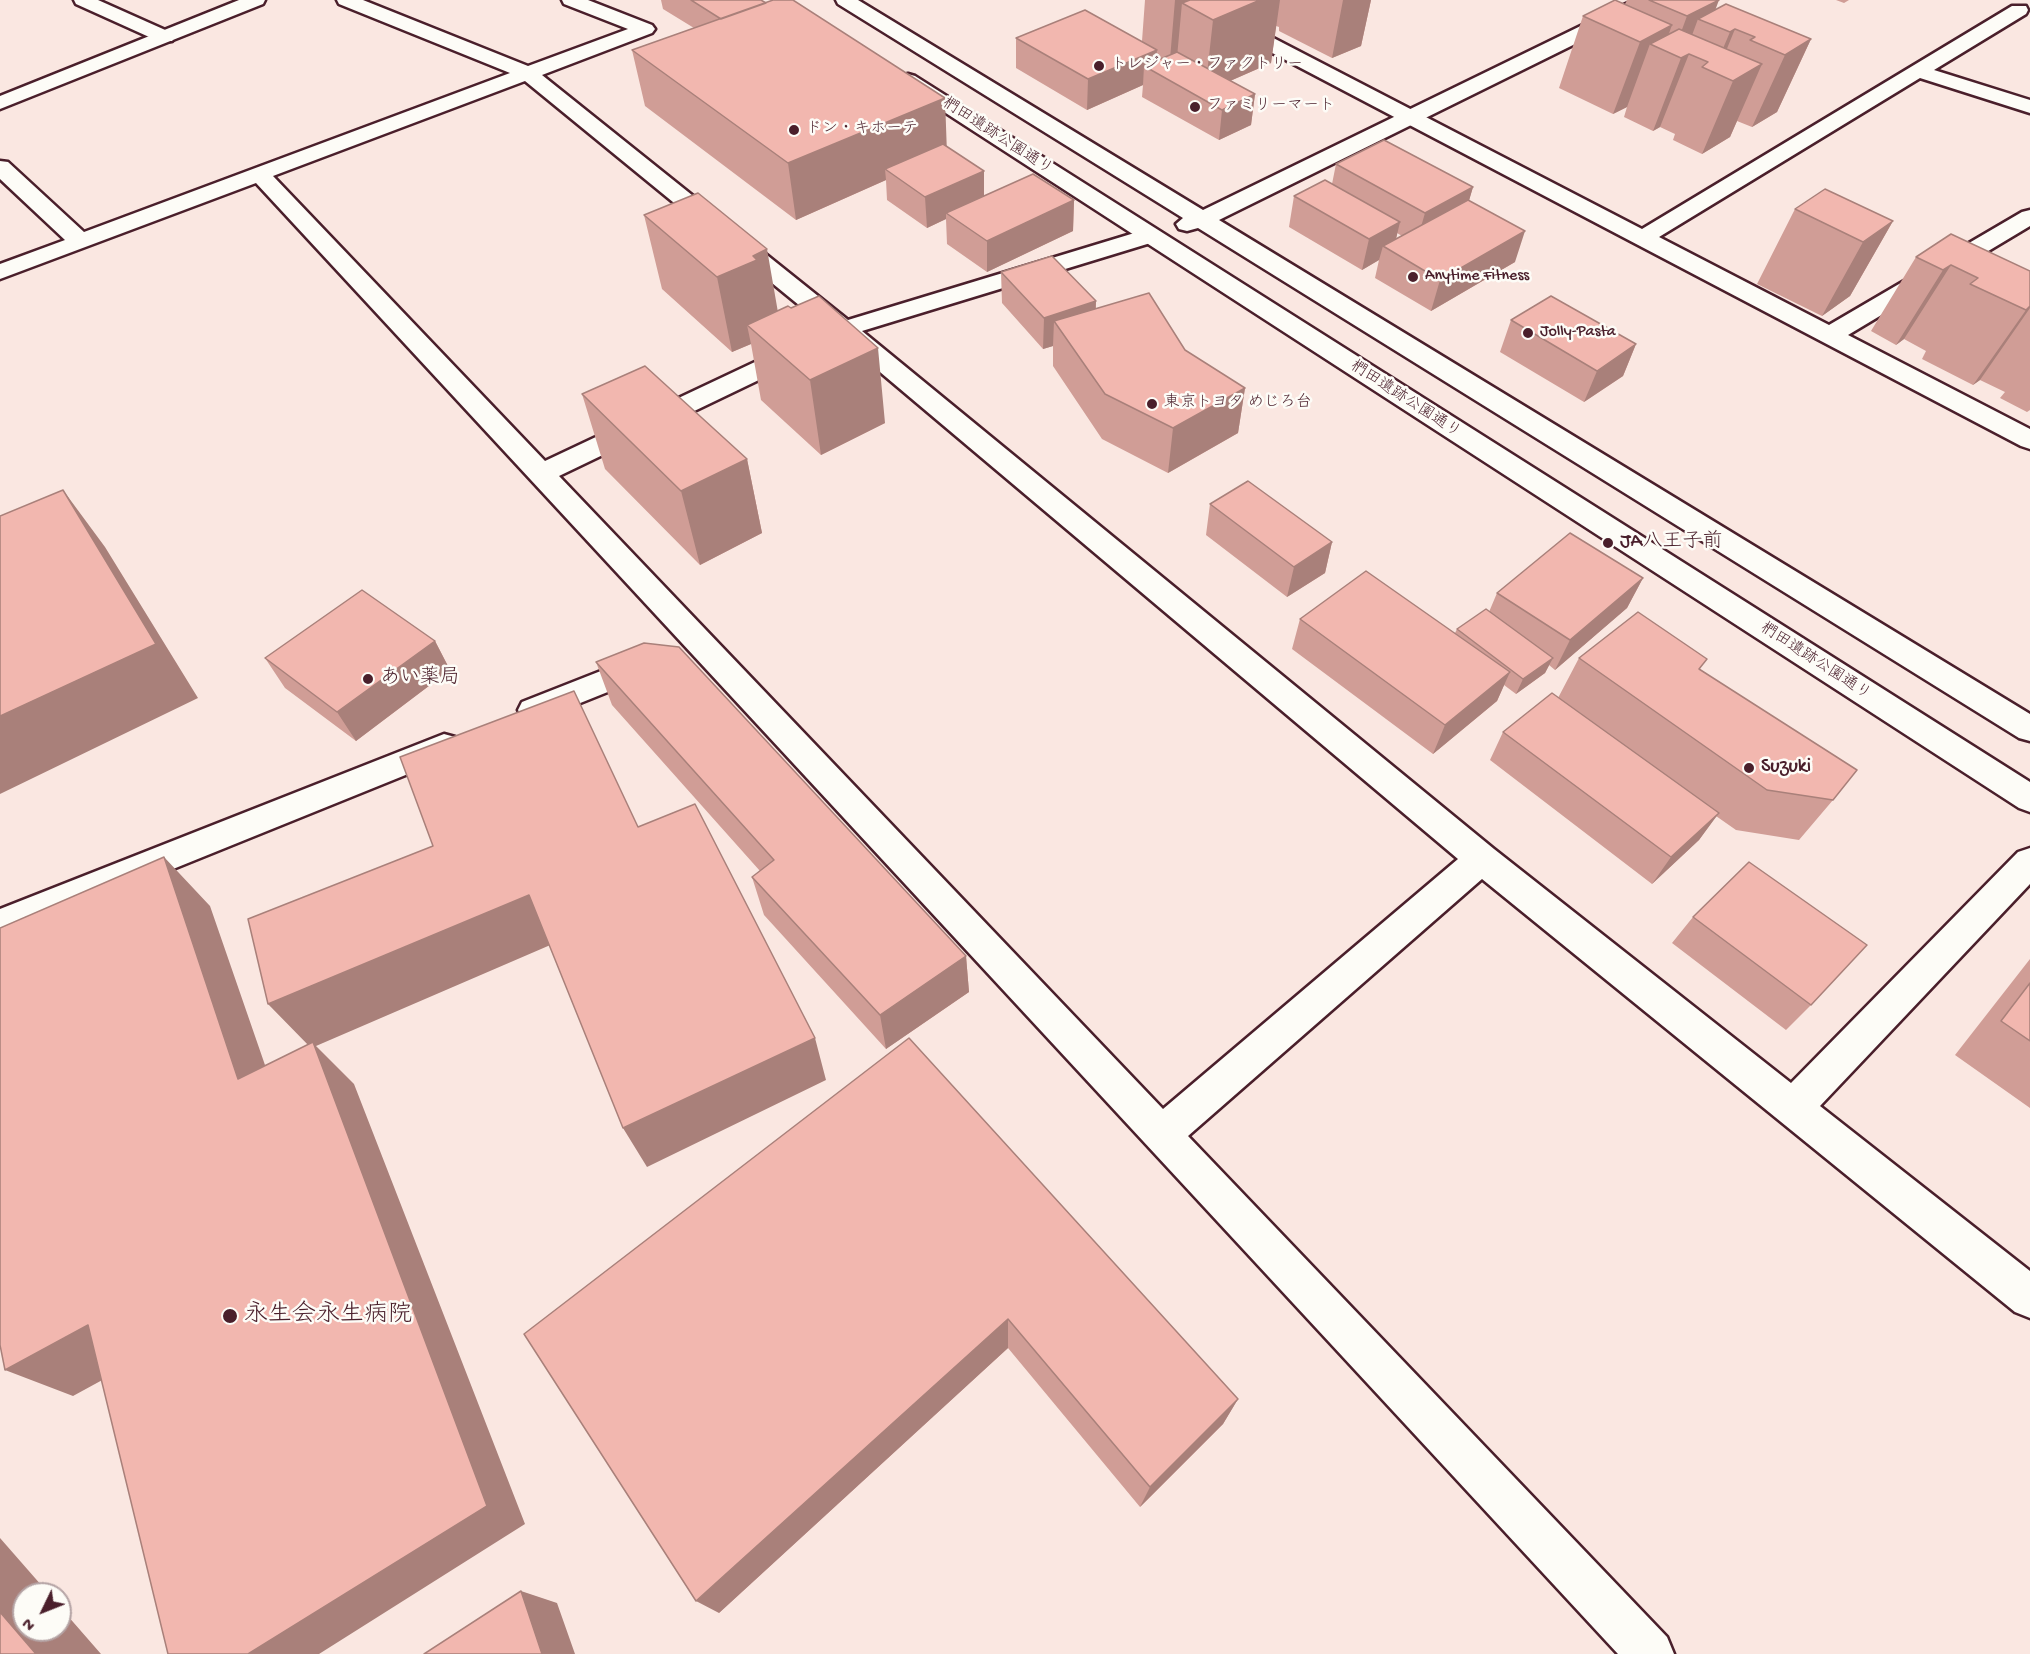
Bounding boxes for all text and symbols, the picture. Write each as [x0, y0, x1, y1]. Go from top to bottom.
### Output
place label: トレジャー・ファクトリー [1111, 56, 1303, 76]
marker: トレジャー・ファクトリー [1092, 59, 1106, 73]
street label: 椚田遺跡公園通り [938, 94, 1056, 180]
place label: ファミリーマート [1207, 97, 1335, 117]
marker: ファミリーマート [1188, 100, 1202, 114]
place label: ドン・キホーテ [806, 120, 918, 140]
marker: ドン・キホーテ [787, 123, 801, 137]
place label: Anytime Fitness [1425, 267, 1529, 287]
marker: Anytime Fitness [1406, 270, 1420, 284]
place label: Jolly-Pasta [1540, 323, 1616, 343]
marker: Jolly-Pasta [1521, 326, 1535, 340]
street label: 椚田遺跡公園通り [1346, 357, 1464, 443]
place label: 東京トヨタ めじろ台 [1164, 394, 1312, 414]
marker: 東京トヨタ めじろ台 [1145, 397, 1159, 411]
place label: JA八王子前 [1620, 531, 1722, 555]
marker: JA八王子前 [1601, 536, 1615, 550]
street label: 椚田遺跡公園通り [1756, 619, 1874, 705]
place label: あい薬局 [380, 667, 460, 691]
marker: あい薬局 [361, 672, 375, 686]
place label: Suzuki [1761, 756, 1811, 780]
marker: Suzuki [1742, 761, 1756, 775]
place label: 永生会永生病院 [244, 1302, 412, 1330]
marker: 永生会永生病院 [221, 1307, 239, 1325]
north arrow [12, 1582, 72, 1642]
text: N [19, 1613, 40, 1634]

